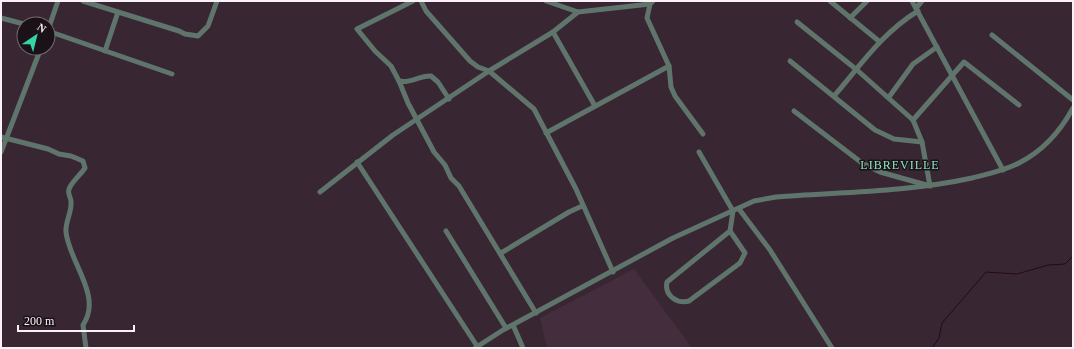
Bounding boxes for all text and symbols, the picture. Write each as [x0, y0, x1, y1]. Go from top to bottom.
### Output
north arrow [16, 16, 56, 56]
text: N [35, 21, 48, 35]
district label: LIBREVILLE [860, 158, 940, 172]
scale bar [18, 307, 134, 333]
text: 200 m [24, 314, 55, 328]

